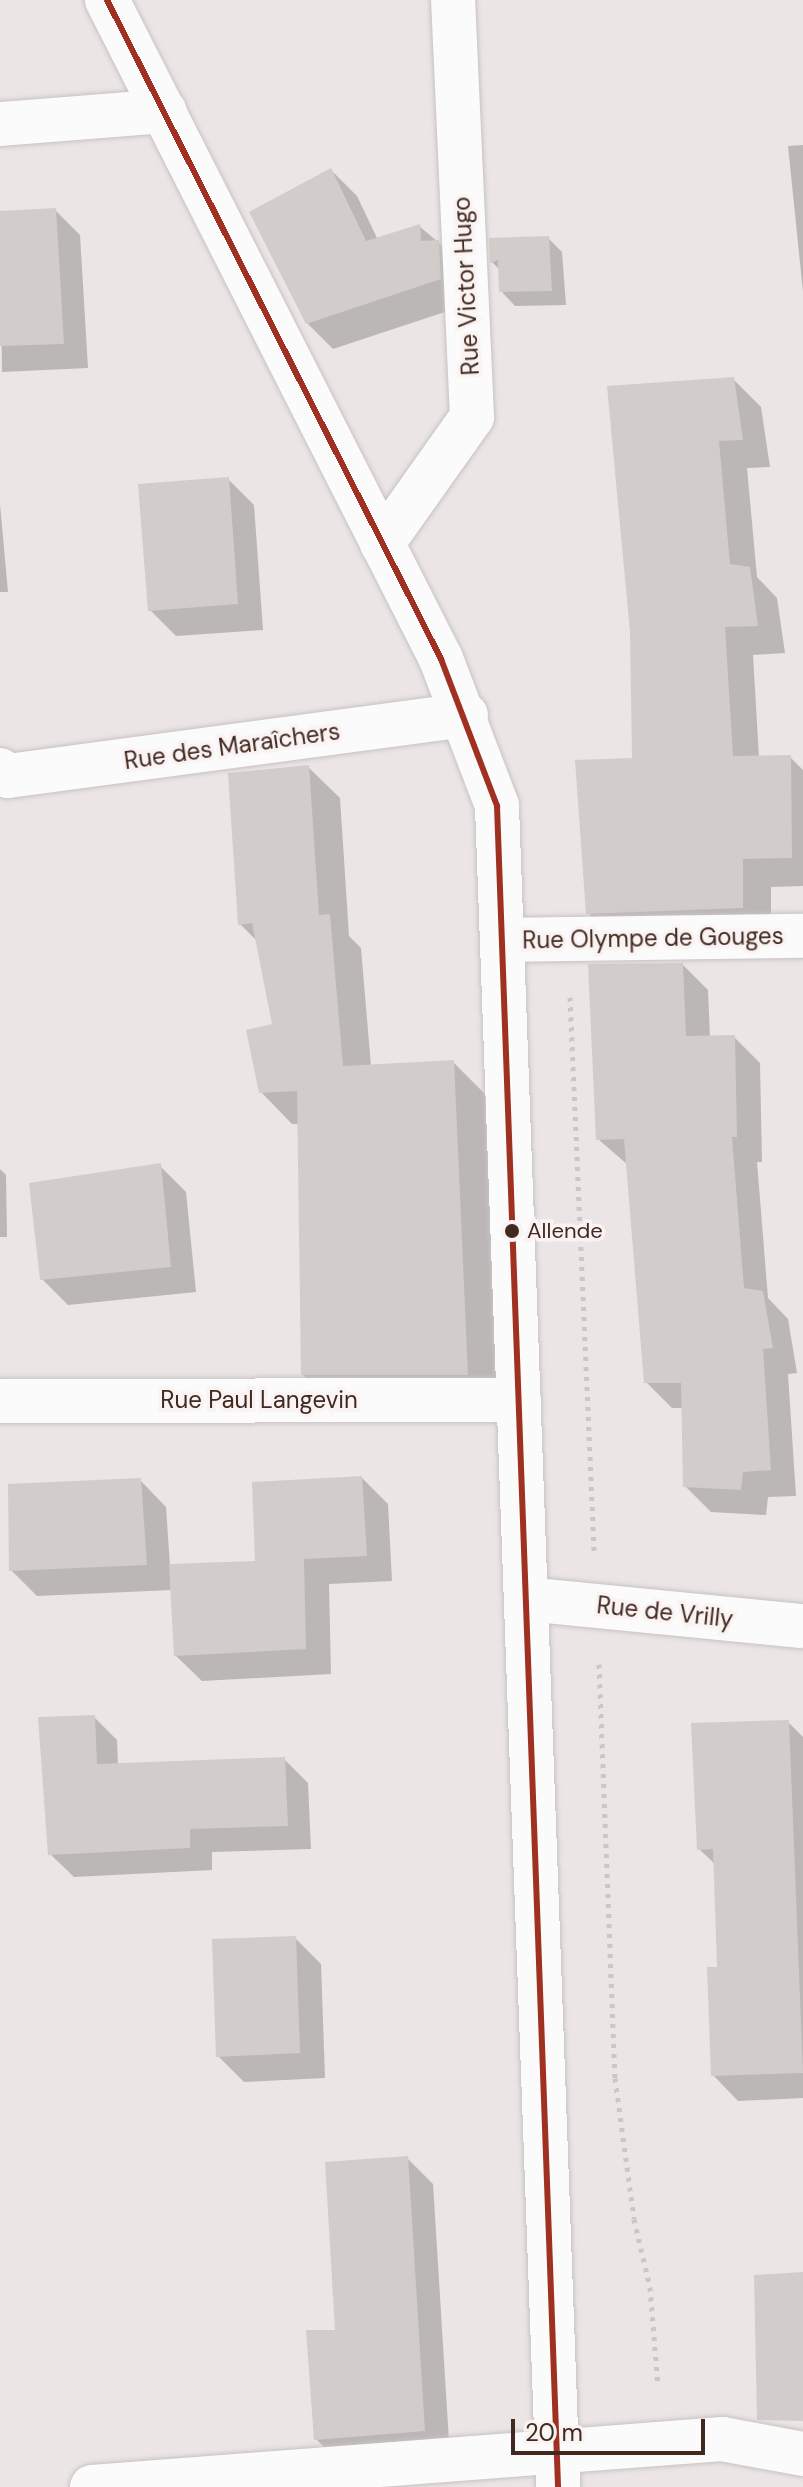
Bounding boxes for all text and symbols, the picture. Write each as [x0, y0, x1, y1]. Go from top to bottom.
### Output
street label: Rue Victor Hugo [447, 196, 485, 376]
street label: Rue des Maraîchers [122, 717, 342, 775]
street label: Rue Olympe de Gouges [522, 921, 784, 955]
place label: Allende [527, 1218, 603, 1244]
marker: Allende [504, 1223, 520, 1239]
street label: Rue Paul Langevin [160, 1386, 358, 1414]
street label: Rue de Vrilly [595, 1591, 735, 1633]
scale bar [515, 2403, 709, 2453]
text: 20 m [525, 2417, 583, 2448]

